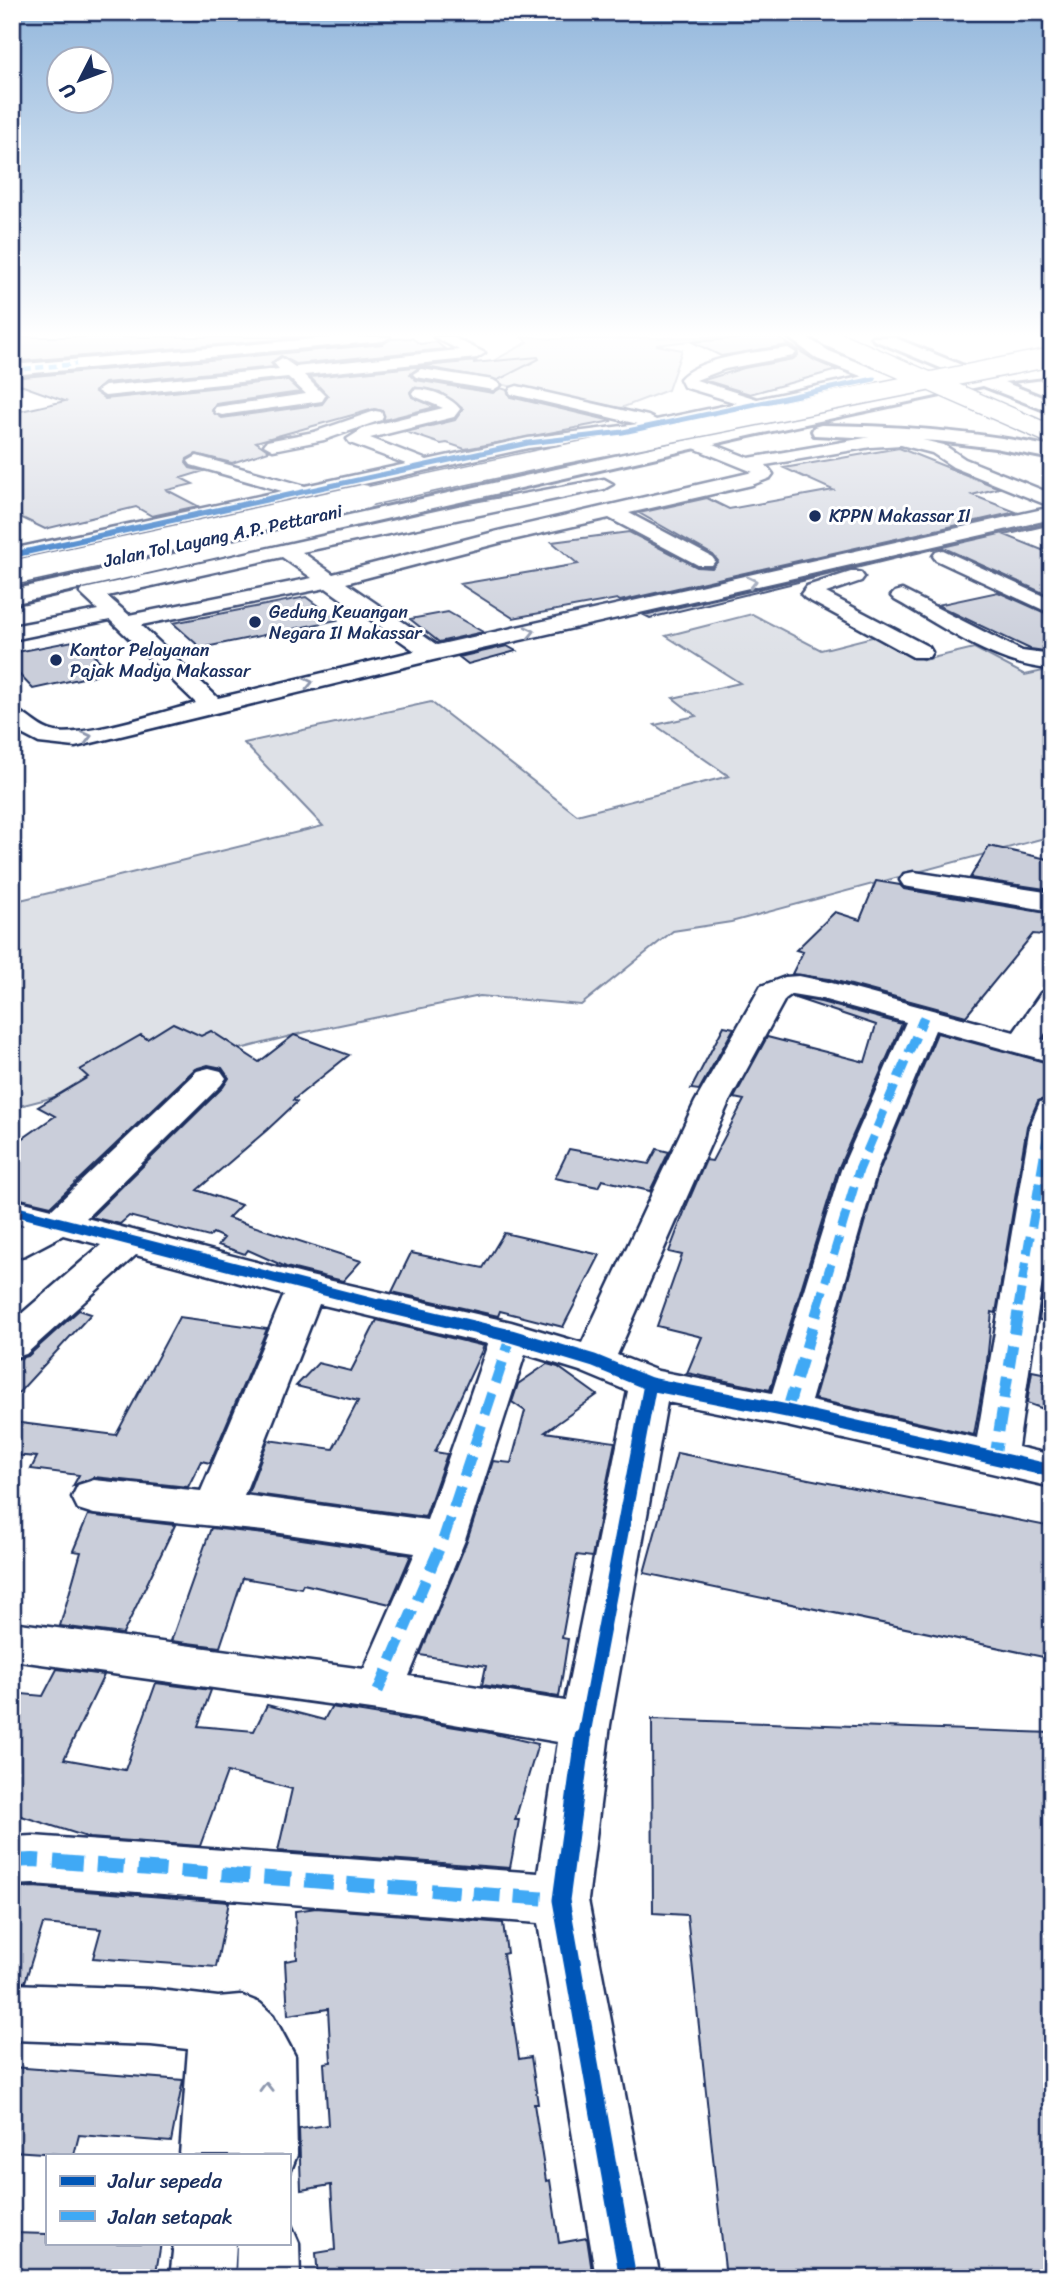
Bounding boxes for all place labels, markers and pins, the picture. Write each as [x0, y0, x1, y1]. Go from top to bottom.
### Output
place label: KPPN Makassar II [829, 500, 971, 532]
marker: KPPN Makassar II [807, 508, 823, 524]
place label: Gedung Keuangan Negara II Makassar [269, 596, 423, 649]
marker: Gedung Keuangan Negara II Makassar [247, 614, 263, 630]
place label: Kantor Pelayanan Pajak Madya Makassar [70, 634, 252, 687]
marker: Kantor Pelayanan Pajak Madya Makassar [48, 652, 64, 668]

